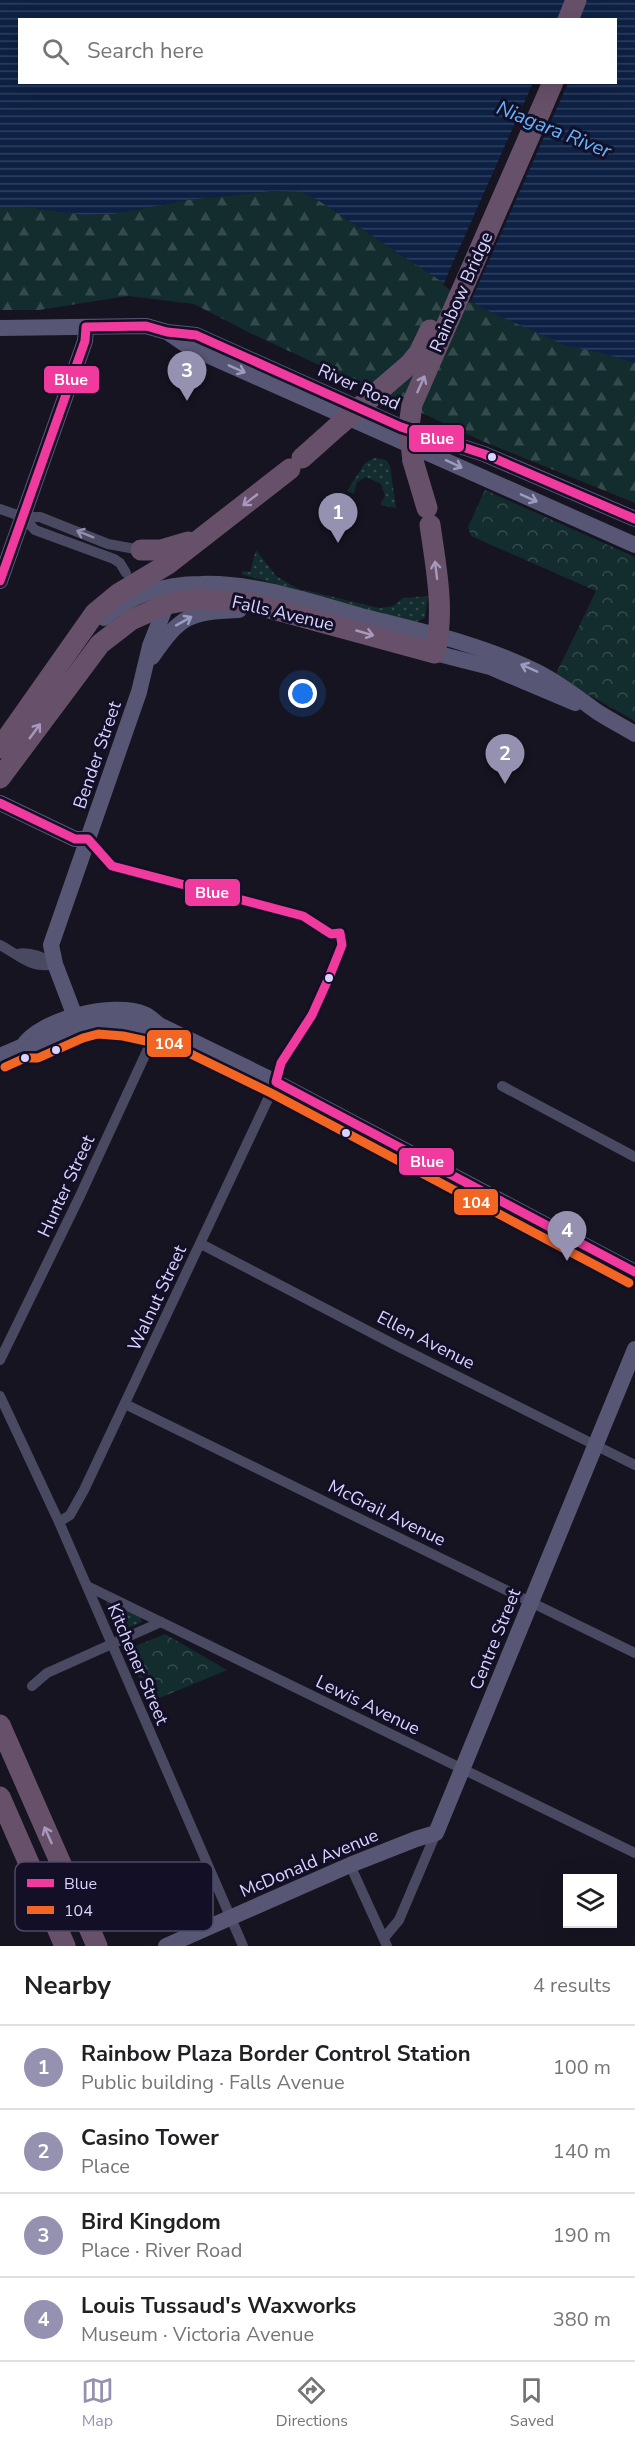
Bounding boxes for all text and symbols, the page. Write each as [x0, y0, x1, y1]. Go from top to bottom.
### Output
search box [18, 18, 617, 84]
icon: search [39, 35, 72, 68]
text: Search here [87, 36, 204, 66]
water label: Niagara River [493, 94, 616, 165]
street label: Rainbow Bridge [424, 228, 498, 356]
pin: 3 [168, 352, 207, 401]
street label: River Road [314, 358, 404, 416]
one-way arrow [228, 363, 246, 375]
line badge: Blue [43, 365, 100, 394]
text: Blue [54, 369, 88, 391]
one-way arrow [415, 375, 427, 393]
line badge: Blue [408, 424, 465, 453]
text: Blue [420, 428, 454, 450]
unlabelled marker [486, 451, 498, 463]
one-way arrow [445, 459, 463, 471]
one-way arrow [242, 493, 258, 506]
one-way arrow [520, 493, 538, 504]
pin: 1 [318, 494, 358, 543]
one-way arrow [77, 528, 95, 539]
one-way arrow [430, 561, 441, 580]
street label: Falls Avenue [230, 590, 336, 636]
one-way arrow [175, 615, 192, 627]
one-way arrow [355, 628, 374, 640]
one-way arrow [521, 662, 539, 674]
your location [288, 679, 317, 708]
street label: Bender Street [67, 697, 127, 812]
one-way arrow [28, 724, 41, 740]
pin: 2 [486, 734, 524, 784]
line badge: Blue [184, 878, 241, 907]
text: Blue [195, 882, 229, 904]
unlabelled marker [323, 972, 335, 984]
line badge: 104 [146, 1029, 192, 1058]
text: 104 [155, 1033, 184, 1055]
unlabelled marker [50, 1044, 62, 1056]
unlabelled marker [19, 1052, 31, 1064]
unlabelled marker [340, 1127, 352, 1139]
street label: Hunter Street [32, 1130, 100, 1241]
line badge: Blue [398, 1147, 455, 1176]
text: Blue [410, 1151, 444, 1173]
line badge: 104 [453, 1188, 499, 1216]
text: 104 [462, 1192, 491, 1214]
pin: 4 [548, 1212, 586, 1261]
street label: Walnut Street [122, 1241, 192, 1355]
street label: Ellen Avenue [373, 1305, 479, 1375]
street label: McGrail Avenue [324, 1474, 450, 1552]
street label: Centre Street [464, 1584, 526, 1693]
street label: Kitchener Street [102, 1600, 175, 1729]
street label: Lewis Avenue [312, 1669, 424, 1741]
street label: McDonald Avenue [236, 1823, 382, 1903]
one-way arrow [42, 1826, 54, 1844]
legend [15, 1862, 213, 1931]
text: Blue [64, 1873, 97, 1895]
map controls [563, 1874, 617, 1928]
button: layers [563, 1874, 617, 1928]
text: 104 [64, 1900, 93, 1922]
text: Nearby [24, 1968, 111, 2003]
text: 4 results [533, 1972, 611, 1999]
text: Rainbow Plaza Border Control Station [81, 2039, 471, 2069]
text: 1 [38, 2054, 50, 2081]
text: 100 m [553, 2054, 611, 2081]
text: Public building · Falls Avenue [81, 2069, 345, 2096]
text: Casino Tower [81, 2123, 219, 2153]
text: 2 [38, 2138, 50, 2165]
text: 140 m [553, 2138, 611, 2165]
text: Place [81, 2153, 130, 2180]
text: Bird Kingdom [81, 2207, 221, 2237]
text: 3 [38, 2222, 50, 2249]
text: 190 m [553, 2222, 611, 2249]
text: Place · River Road [81, 2237, 242, 2264]
text: Louis Tussaud's Waxworks [81, 2291, 356, 2321]
text: 4 [38, 2306, 50, 2333]
text: 380 m [553, 2306, 611, 2333]
text: Museum · Victoria Avenue [81, 2321, 314, 2348]
tab: Map [81, 2374, 114, 2432]
tab: Directions [276, 2374, 348, 2432]
tab: Saved [510, 2374, 554, 2432]

